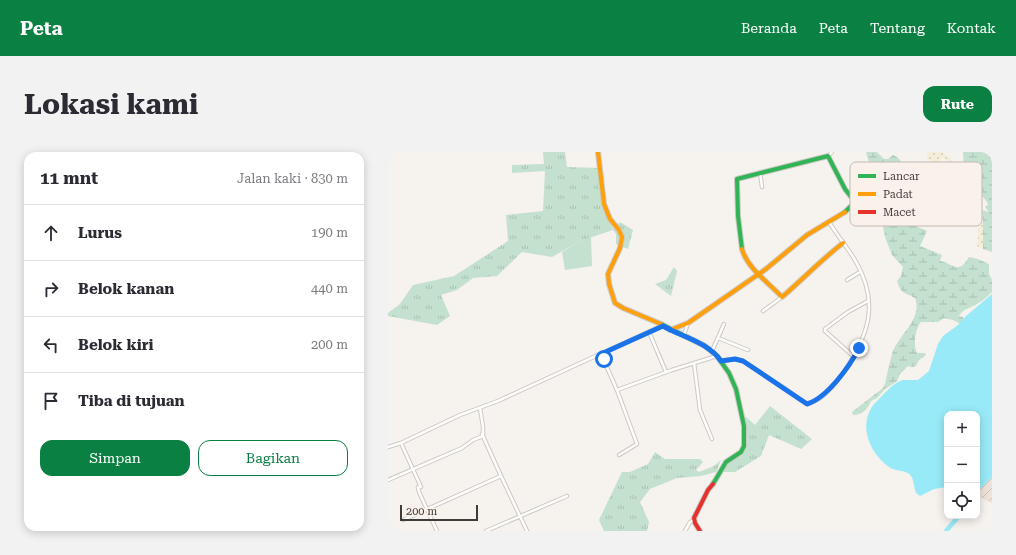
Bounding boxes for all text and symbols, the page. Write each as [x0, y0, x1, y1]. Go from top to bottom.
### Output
text: Peta [20, 17, 63, 40]
text: Beranda [741, 20, 797, 36]
text: Peta [819, 20, 848, 36]
text: Tentang [870, 20, 925, 36]
text: Kontak [947, 20, 996, 36]
button: Rute [923, 86, 992, 122]
text: Lokasi kami [24, 88, 198, 121]
legend [850, 162, 982, 226]
text: 11 mnt [40, 168, 98, 188]
text: Lancar [883, 170, 920, 183]
text: Jalan kaki · 830 m [237, 171, 348, 186]
text: Padat [883, 188, 913, 201]
text: Macet [883, 206, 916, 219]
icon: ahead [40, 222, 62, 244]
text: Lurus [78, 224, 122, 242]
text: 190 m [311, 225, 348, 240]
icon: right [40, 278, 62, 300]
text: Belok kanan [78, 280, 174, 298]
text: 440 m [311, 281, 348, 296]
icon: left [40, 334, 62, 356]
text: Belok kiri [78, 336, 154, 354]
text: 200 m [311, 337, 348, 352]
route end [850, 339, 868, 357]
route start [595, 350, 613, 368]
icon: arrive [40, 390, 62, 412]
text: Tiba di tujuan [78, 392, 185, 410]
map controls [944, 411, 980, 519]
button: + [944, 411, 980, 447]
button: Simpan [40, 440, 190, 476]
button: Bagikan [198, 440, 348, 476]
button: − [944, 447, 980, 483]
button: locate [944, 483, 980, 519]
scale bar [400, 503, 478, 522]
text: 200 m [406, 505, 437, 518]

